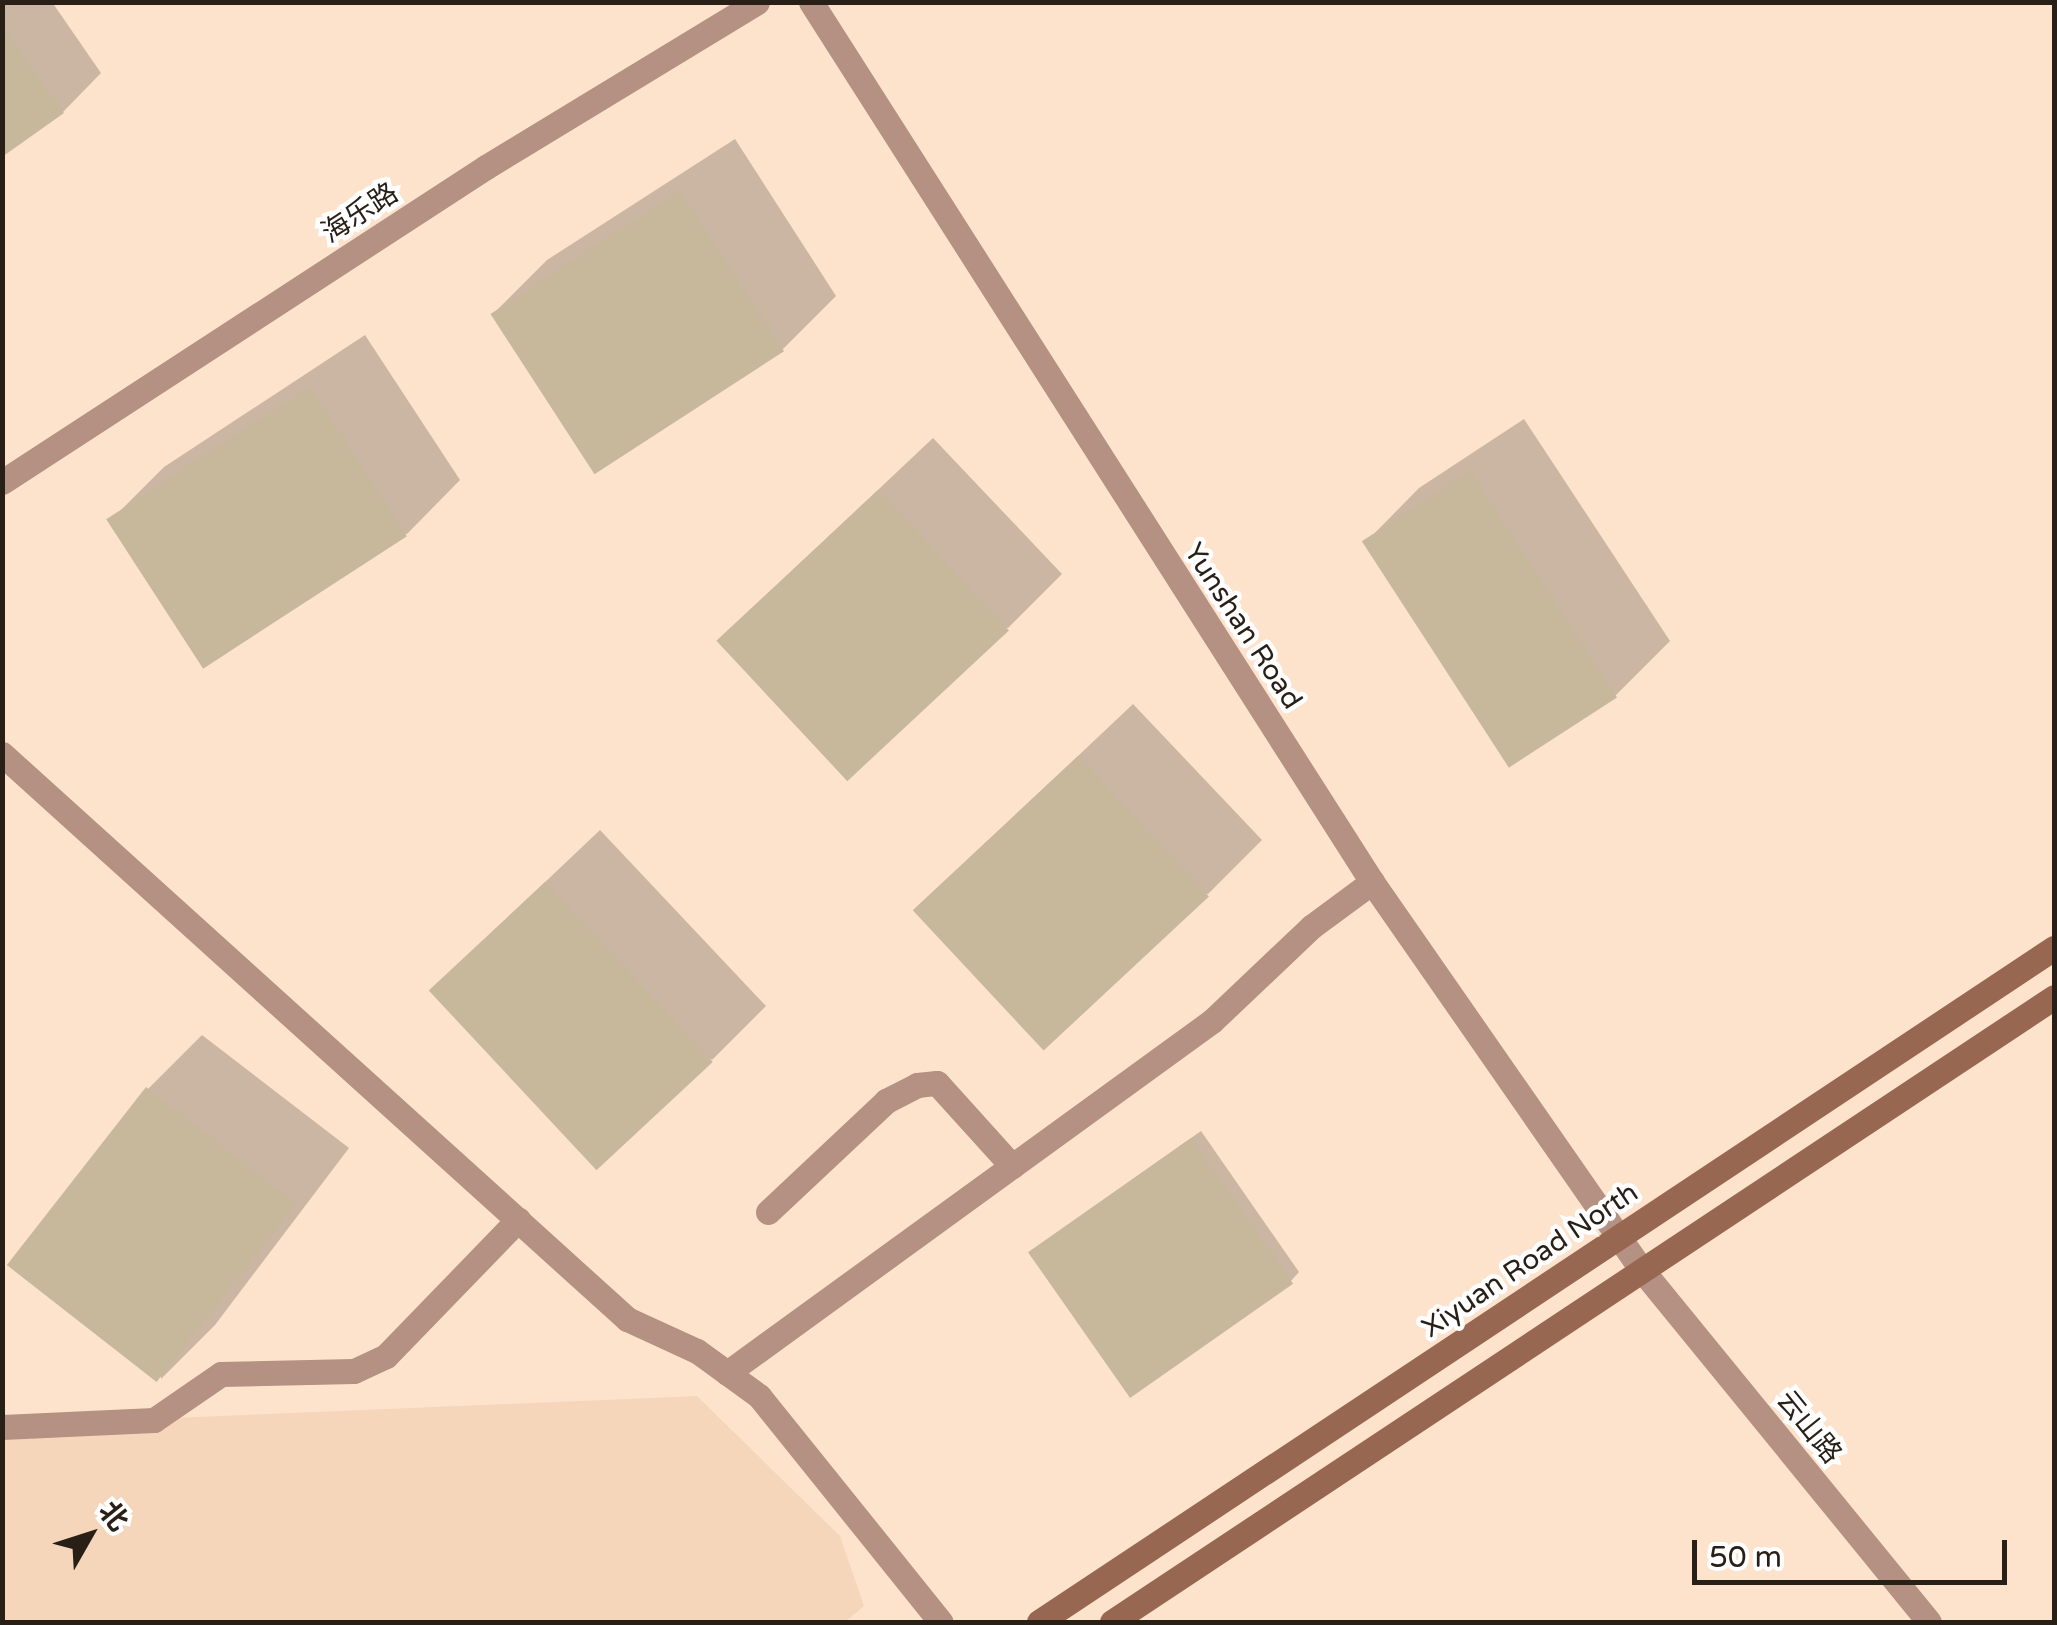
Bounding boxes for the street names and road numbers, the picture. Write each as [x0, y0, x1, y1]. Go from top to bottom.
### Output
street label: 海乐路 [316, 176, 404, 250]
street label: Yunshan Road [1177, 537, 1309, 715]
street label: Xiyuan Road North [1416, 1175, 1644, 1345]
street label: 云山路 [1770, 1384, 1848, 1470]

